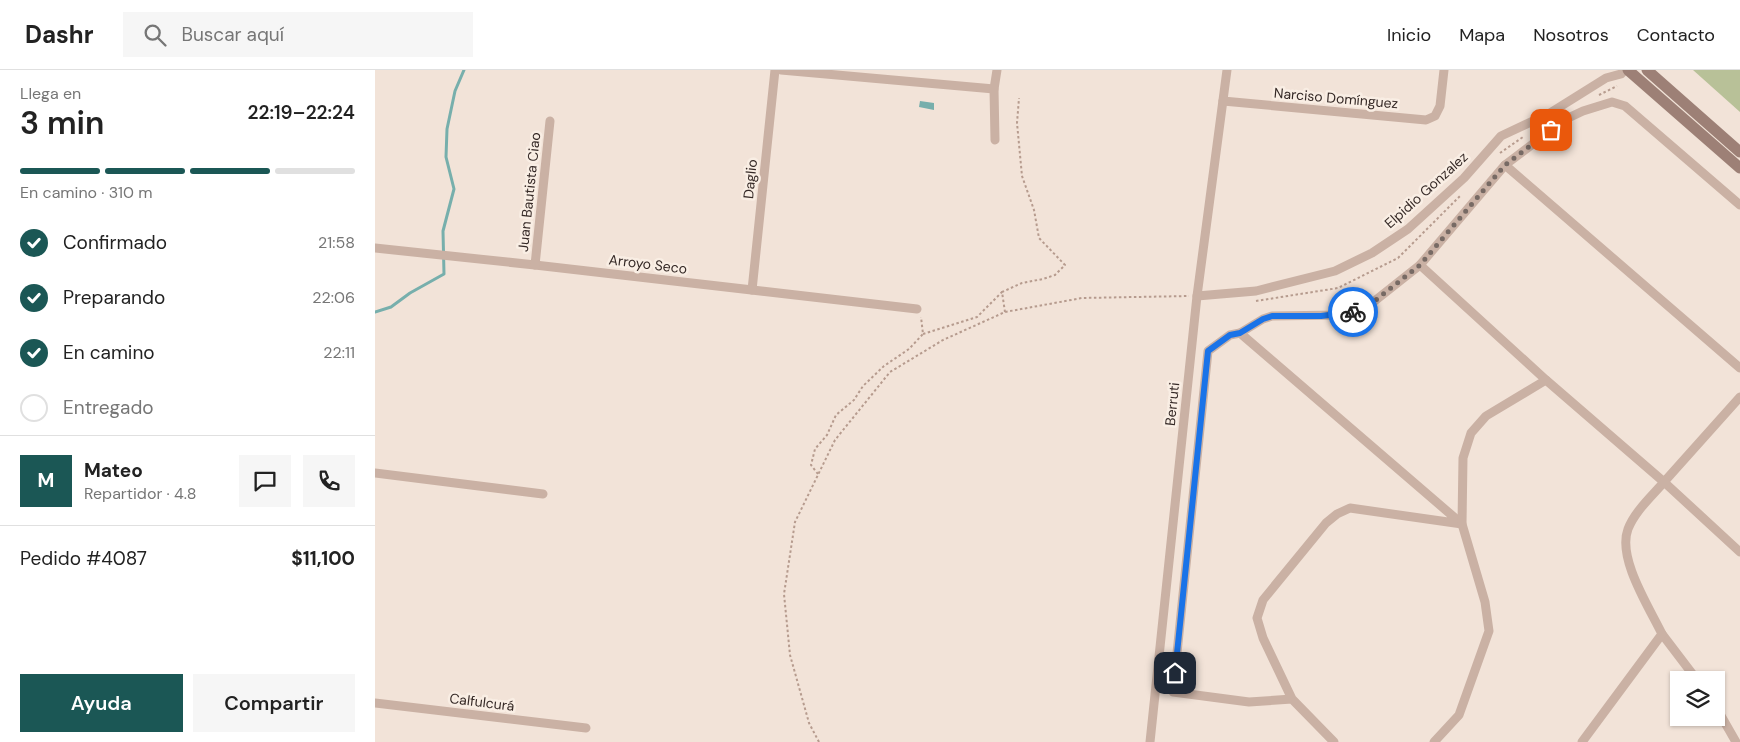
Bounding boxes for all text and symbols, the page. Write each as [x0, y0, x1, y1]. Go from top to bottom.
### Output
search box [123, 12, 473, 57]
text: Dashr [25, 19, 93, 50]
icon: search [141, 21, 169, 49]
text: Buscar aquí [181, 22, 284, 47]
text: Inicio [1387, 23, 1431, 47]
text: Mapa [1459, 23, 1505, 47]
text: Nosotros [1533, 23, 1609, 47]
text: Contacto [1637, 23, 1715, 47]
text: Llega en [20, 83, 81, 104]
street label: Narciso Domínguez [1273, 84, 1399, 112]
text: 22:19–22:24 [247, 100, 355, 125]
text: 3 min [20, 102, 104, 144]
pin [1530, 109, 1572, 151]
icon: bag [1537, 116, 1565, 144]
street label: Juan Bautista Ciao [514, 131, 544, 253]
street label: Elpidio Gonzalez [1381, 148, 1471, 232]
street label: Daglio [739, 158, 761, 200]
text: En camino · 310 m [20, 182, 152, 203]
icon: check [20, 229, 48, 257]
text: Confirmado [63, 230, 167, 255]
text: 21:58 [318, 232, 355, 253]
street label: Arroyo Seco [608, 250, 688, 278]
icon: check [20, 284, 48, 312]
text: Preparando [63, 285, 165, 310]
text: 22:06 [312, 287, 355, 308]
courier [1328, 287, 1378, 337]
icon: bike [1339, 298, 1367, 326]
icon: check [20, 339, 48, 367]
text: En camino [63, 340, 155, 365]
text: 22:11 [323, 342, 355, 363]
street label: Berruti [1161, 381, 1183, 427]
text: Entregado [63, 395, 154, 420]
button: chat [239, 455, 291, 507]
button: phone [303, 455, 355, 507]
text: Mateo [84, 458, 143, 483]
text: M [38, 468, 54, 493]
text: Repartidor · 4.8 [84, 483, 197, 504]
text: Pedido #4087 [20, 546, 147, 571]
text: $11,100 [291, 546, 355, 571]
pin [1154, 652, 1196, 694]
icon: home [1161, 659, 1189, 687]
map controls [1670, 671, 1725, 726]
button: layers [1670, 671, 1725, 726]
button: Ayuda [20, 674, 183, 732]
button: Compartir [193, 674, 355, 732]
street label: Calfulcurá [448, 689, 516, 715]

